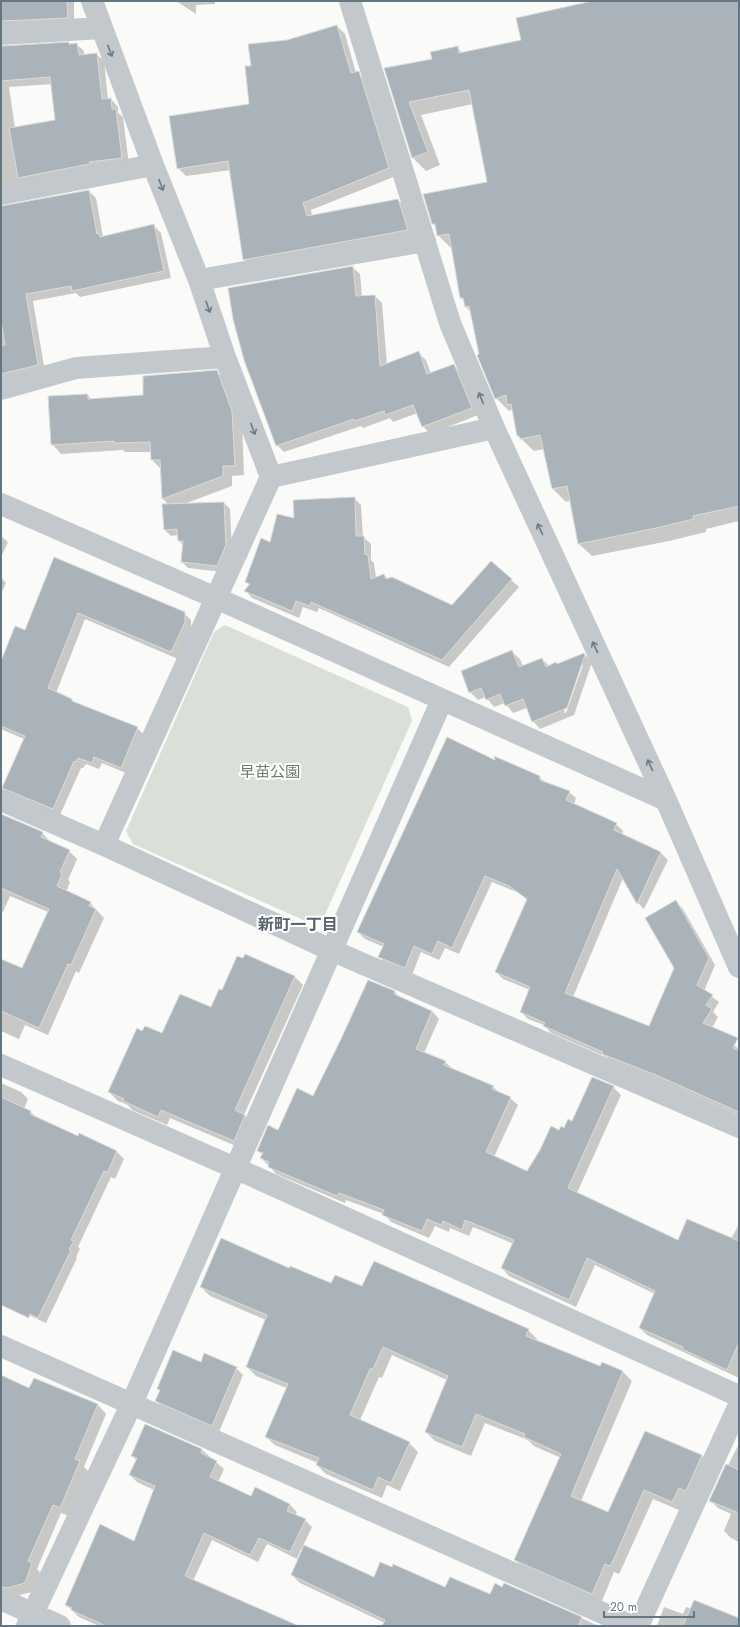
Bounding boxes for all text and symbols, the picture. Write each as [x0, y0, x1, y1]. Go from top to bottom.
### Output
one-way arrow [107, 44, 115, 56]
one-way arrow [158, 179, 166, 191]
one-way arrow [205, 300, 212, 313]
one-way arrow [477, 392, 484, 404]
one-way arrow [249, 422, 257, 434]
one-way arrow [536, 523, 543, 535]
one-way arrow [591, 641, 598, 653]
one-way arrow [646, 759, 653, 771]
park label: 早苗公園 [240, 761, 300, 783]
district label: 新町一丁目 [258, 913, 338, 936]
scale bar [604, 1593, 694, 1619]
text: 20 m [610, 1598, 637, 1616]

